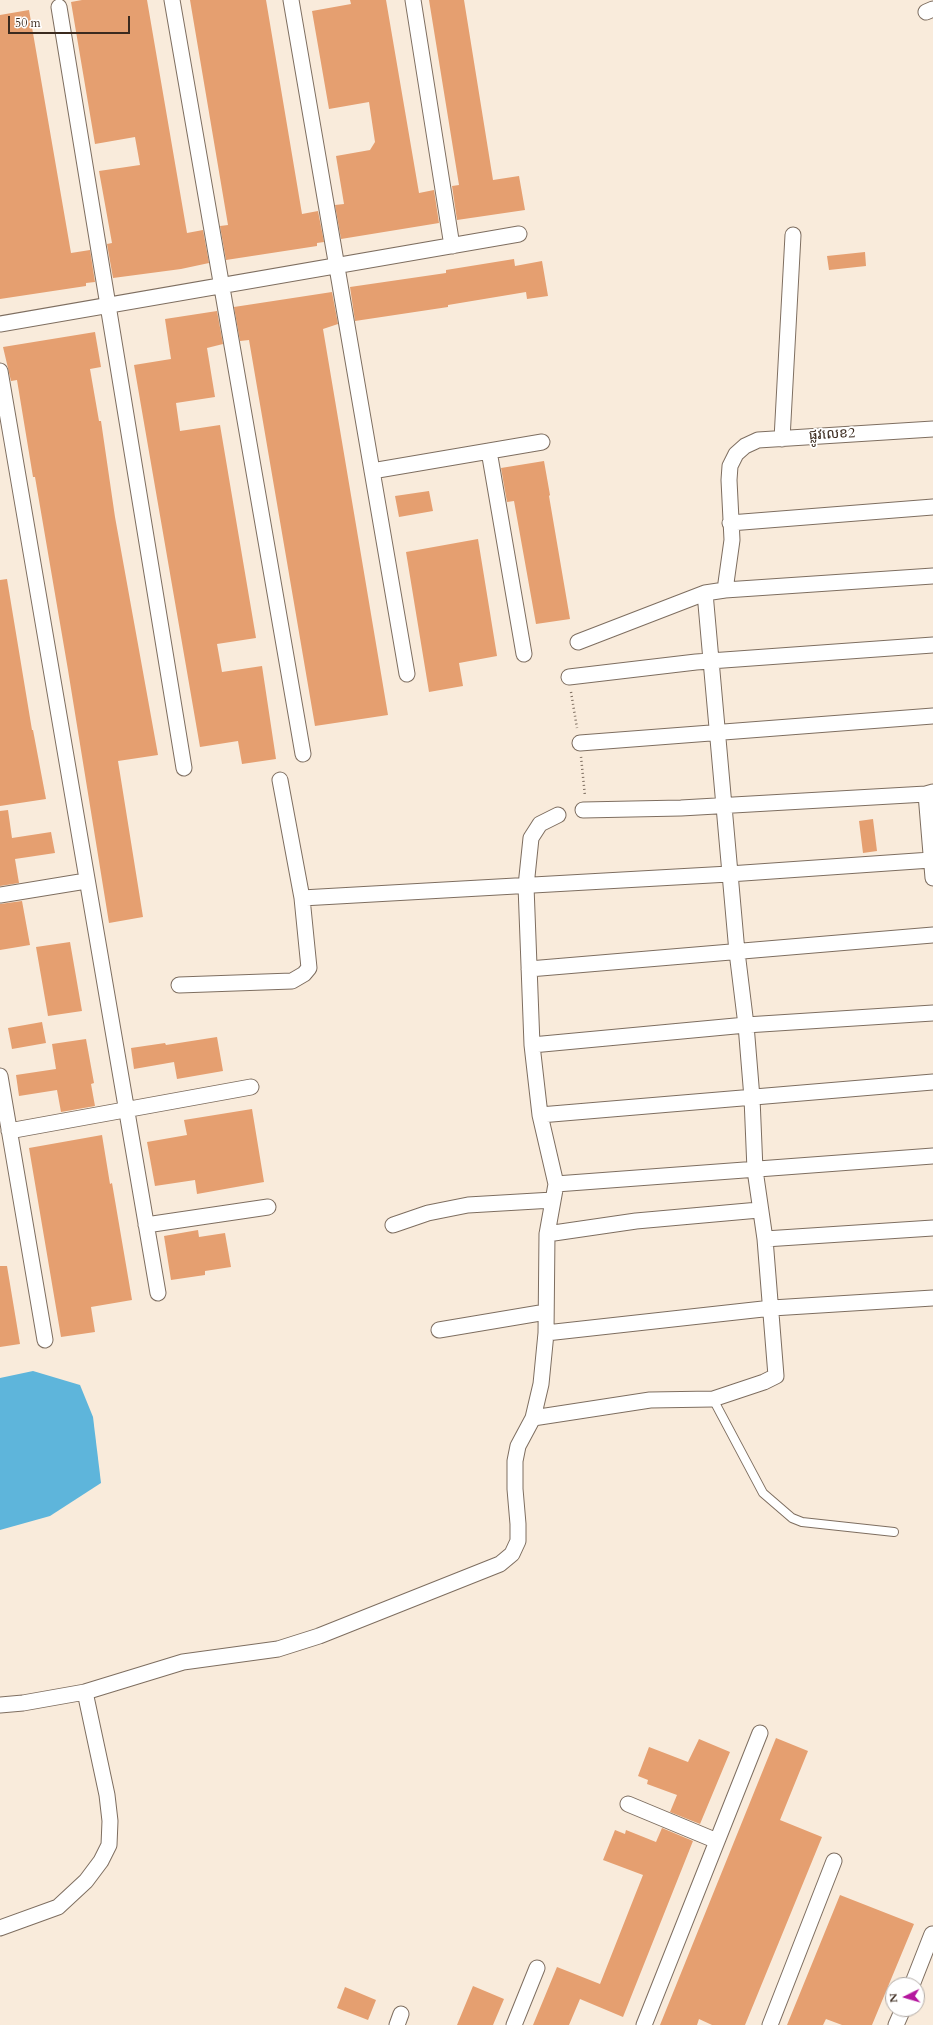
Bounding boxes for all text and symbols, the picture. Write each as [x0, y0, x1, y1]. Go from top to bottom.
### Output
scale bar [10, 8, 132, 34]
text: 50 m [15, 15, 41, 31]
street label: ផ្លូវលេខ2 [808, 425, 856, 445]
north arrow [885, 1977, 925, 2017]
text: N [886, 1993, 901, 2003]

